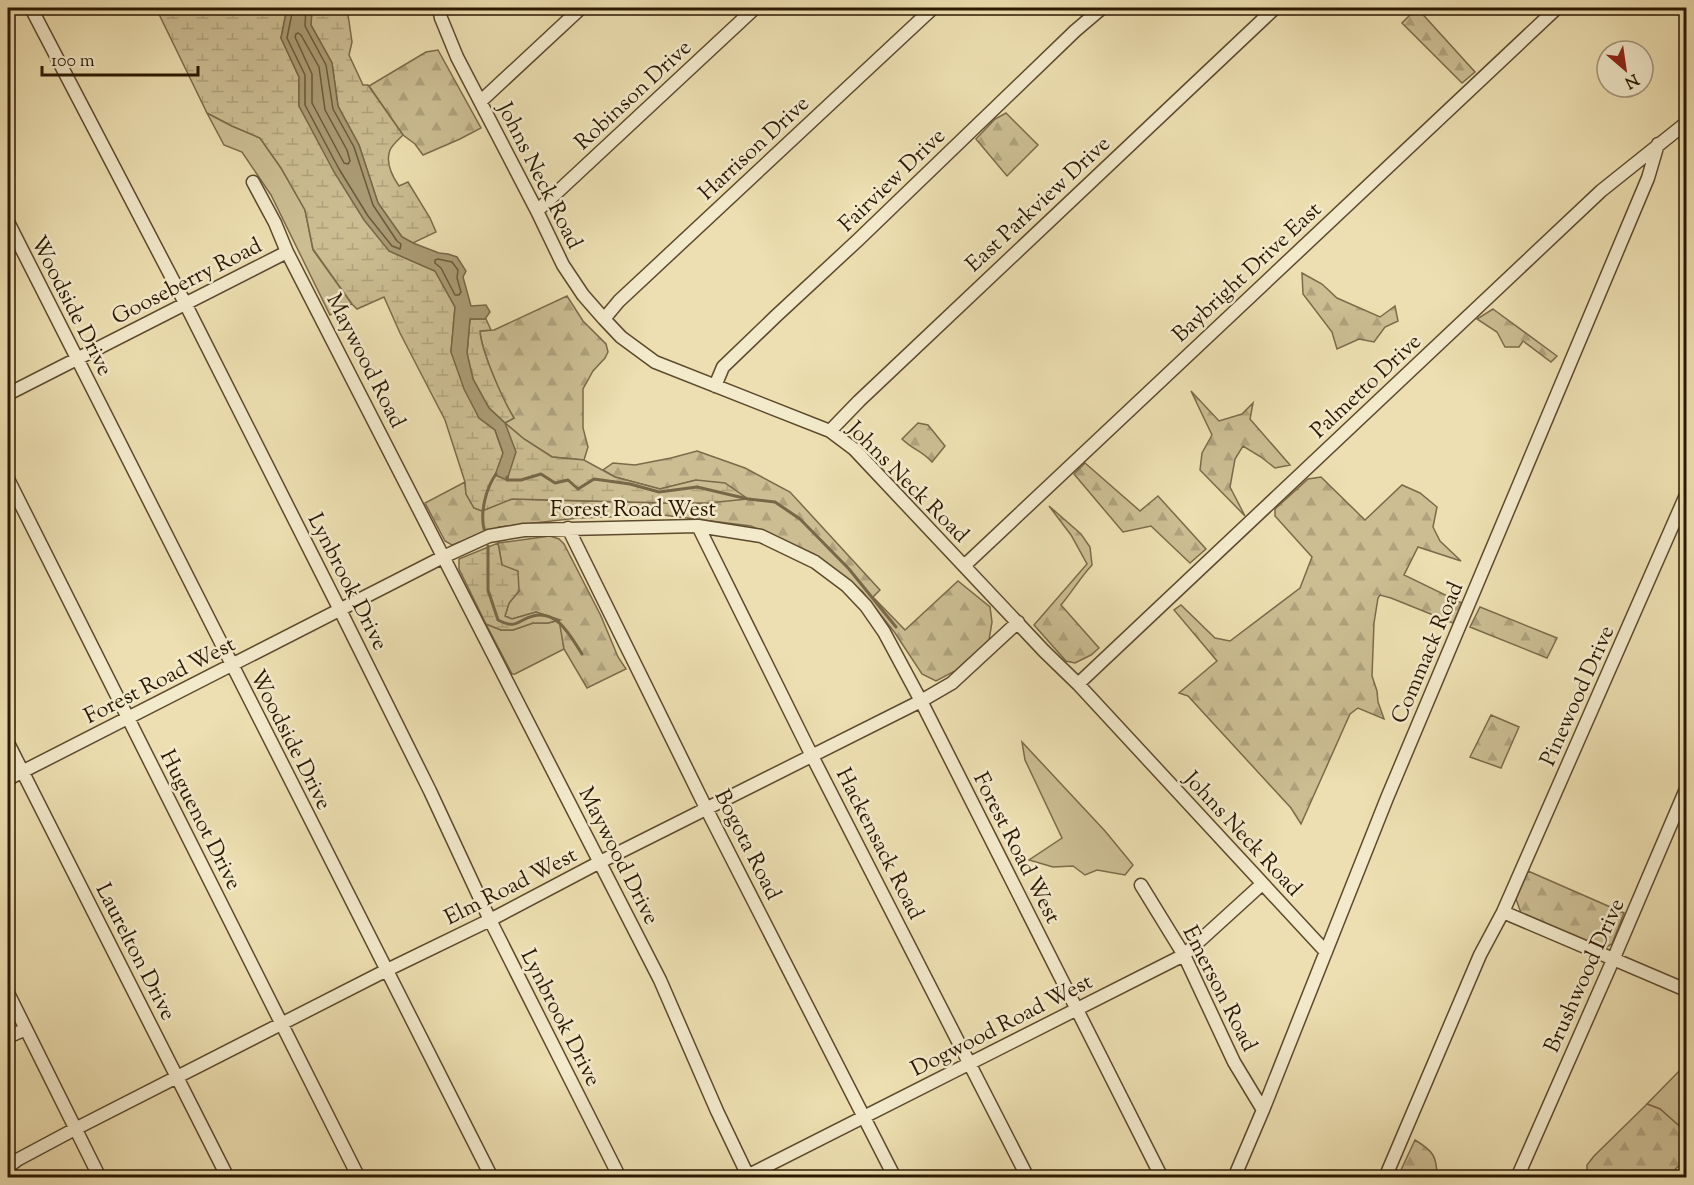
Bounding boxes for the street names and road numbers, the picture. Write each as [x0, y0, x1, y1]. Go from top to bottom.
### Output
street label: Robinson Drive [568, 33, 700, 159]
street label: Harrison Drive [692, 89, 818, 209]
street label: Johns Neck Road [487, 96, 589, 255]
street label: Fairview Drive [832, 122, 954, 241]
street label: East Parkview Drive [960, 130, 1119, 281]
street label: Baybright Drive East [1166, 195, 1330, 351]
street label: Woodside Drive [21, 231, 119, 382]
street label: Gooseberry Road [107, 231, 268, 334]
street label: Maywood Road [317, 288, 412, 434]
street label: Palmetto Drive [1304, 327, 1430, 447]
street label: Johns Neck Road [838, 414, 975, 551]
street label: Forest Road West [550, 495, 717, 527]
street label: Lynbrook Drive [298, 508, 395, 657]
street label: Commack Road [1384, 577, 1473, 729]
street label: Pinewood Drive [1533, 621, 1624, 772]
street label: Forest Road West [79, 629, 242, 734]
street label: Woodside Drive [240, 665, 338, 816]
street label: Huguenot Drive [150, 745, 248, 896]
street label: Hackensack Road [826, 763, 930, 926]
street label: Johns Neck Road [1175, 765, 1308, 905]
street label: Forest Road West [963, 767, 1068, 930]
street label: Maywood Drive [569, 782, 666, 931]
street label: Bogota Road [705, 785, 788, 906]
street label: Elm Road West [439, 840, 584, 935]
street label: Laurelton Drive [86, 878, 183, 1027]
street label: Brushwood Drive [1537, 894, 1634, 1059]
street label: Emerson Road [1173, 921, 1264, 1058]
street label: Lynbrook Drive [511, 944, 608, 1093]
street label: Dogwood Road West [906, 967, 1099, 1086]

